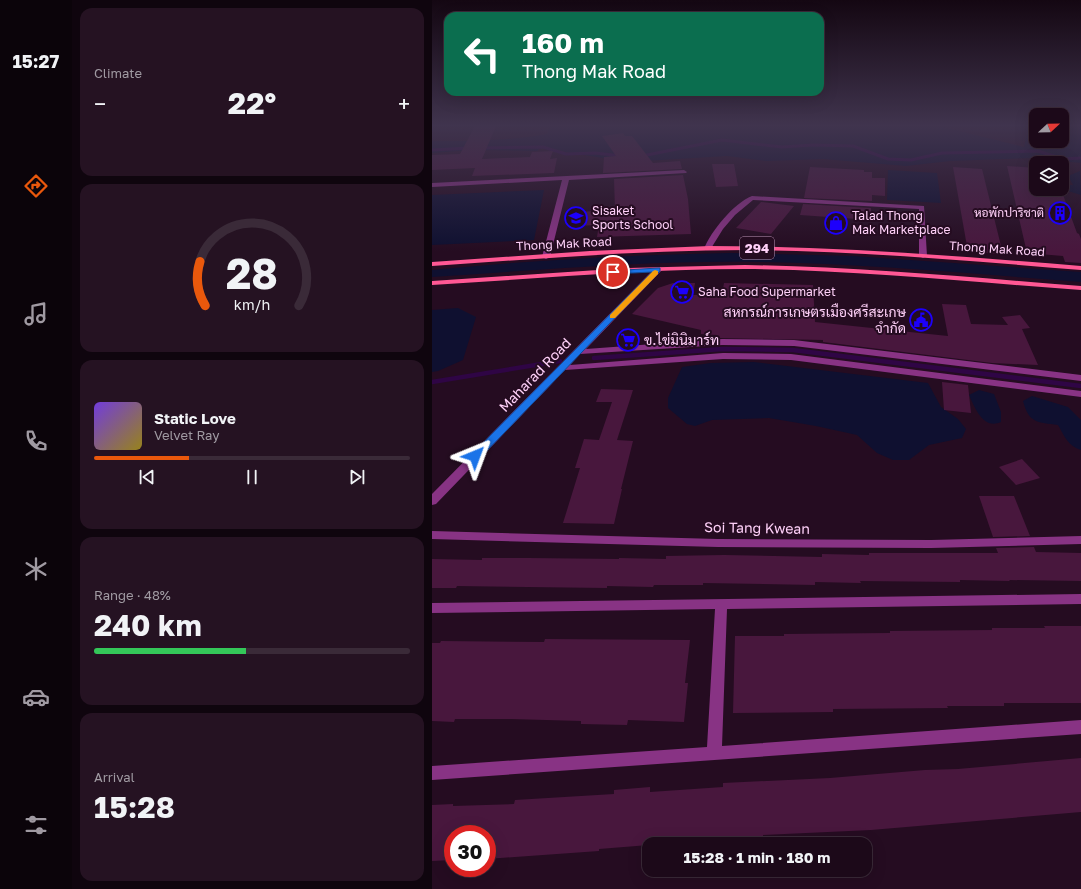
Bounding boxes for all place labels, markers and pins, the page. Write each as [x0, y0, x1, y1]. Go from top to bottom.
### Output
building icon: หอพักปาริชาติ [1047, 200, 1073, 226]
place label: Sisaket Sports School [592, 203, 673, 232]
school or university icon: Sisaket Sports School [563, 205, 589, 231]
place label: หอพักปาริชาติ [974, 205, 1044, 220]
place label: Talad Thong Mak Marketplace [852, 208, 951, 237]
shop icon: Talad Thong Mak Marketplace [823, 210, 849, 236]
pin [596, 255, 630, 289]
supermarket icon: Saha Food Supermarket [669, 279, 695, 305]
place label: Saha Food Supermarket [698, 284, 836, 299]
place label: สหกรณ์การเกษตรเมืองศรีสะเกษ จำกัด [724, 303, 907, 336]
public building icon: สหกรณ์การเกษตรเมืองศรีสะเกษ จำกัด [908, 307, 934, 333]
supermarket icon: ข.ไข่มินิมาร์ท [615, 327, 641, 353]
place label: ข.ไข่มินิมาร์ท [644, 331, 719, 348]

